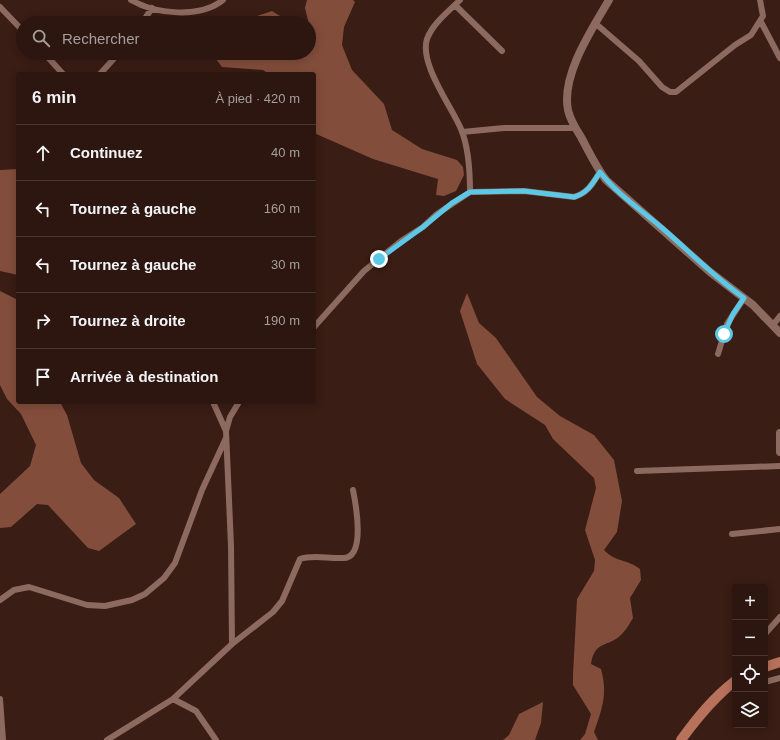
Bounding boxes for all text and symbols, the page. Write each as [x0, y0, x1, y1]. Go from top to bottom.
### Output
search box [16, 16, 316, 60]
icon: search [30, 27, 52, 49]
text: Rechercher [62, 30, 140, 47]
text: 6 min [32, 88, 76, 107]
text: À pied · 420 m [215, 91, 300, 106]
icon: ahead [32, 142, 54, 164]
text: Continuez [70, 144, 143, 161]
text: 40 m [271, 145, 300, 160]
icon: left [32, 198, 54, 220]
text: Tournez à gauche [70, 200, 196, 217]
text: 160 m [264, 201, 300, 216]
route end [370, 250, 388, 268]
icon: left [32, 254, 54, 276]
text: Tournez à gauche [70, 256, 196, 273]
text: 30 m [271, 257, 300, 272]
icon: right [32, 310, 54, 332]
text: Tournez à droite [70, 312, 186, 329]
text: 190 m [264, 313, 300, 328]
route start [715, 325, 733, 343]
icon: arrive [32, 366, 54, 388]
text: Arrivée à destination [70, 368, 218, 385]
map controls [732, 584, 768, 728]
button: + [732, 584, 768, 620]
button: − [732, 620, 768, 656]
button: locate [732, 656, 768, 692]
button: layers [732, 692, 768, 728]

